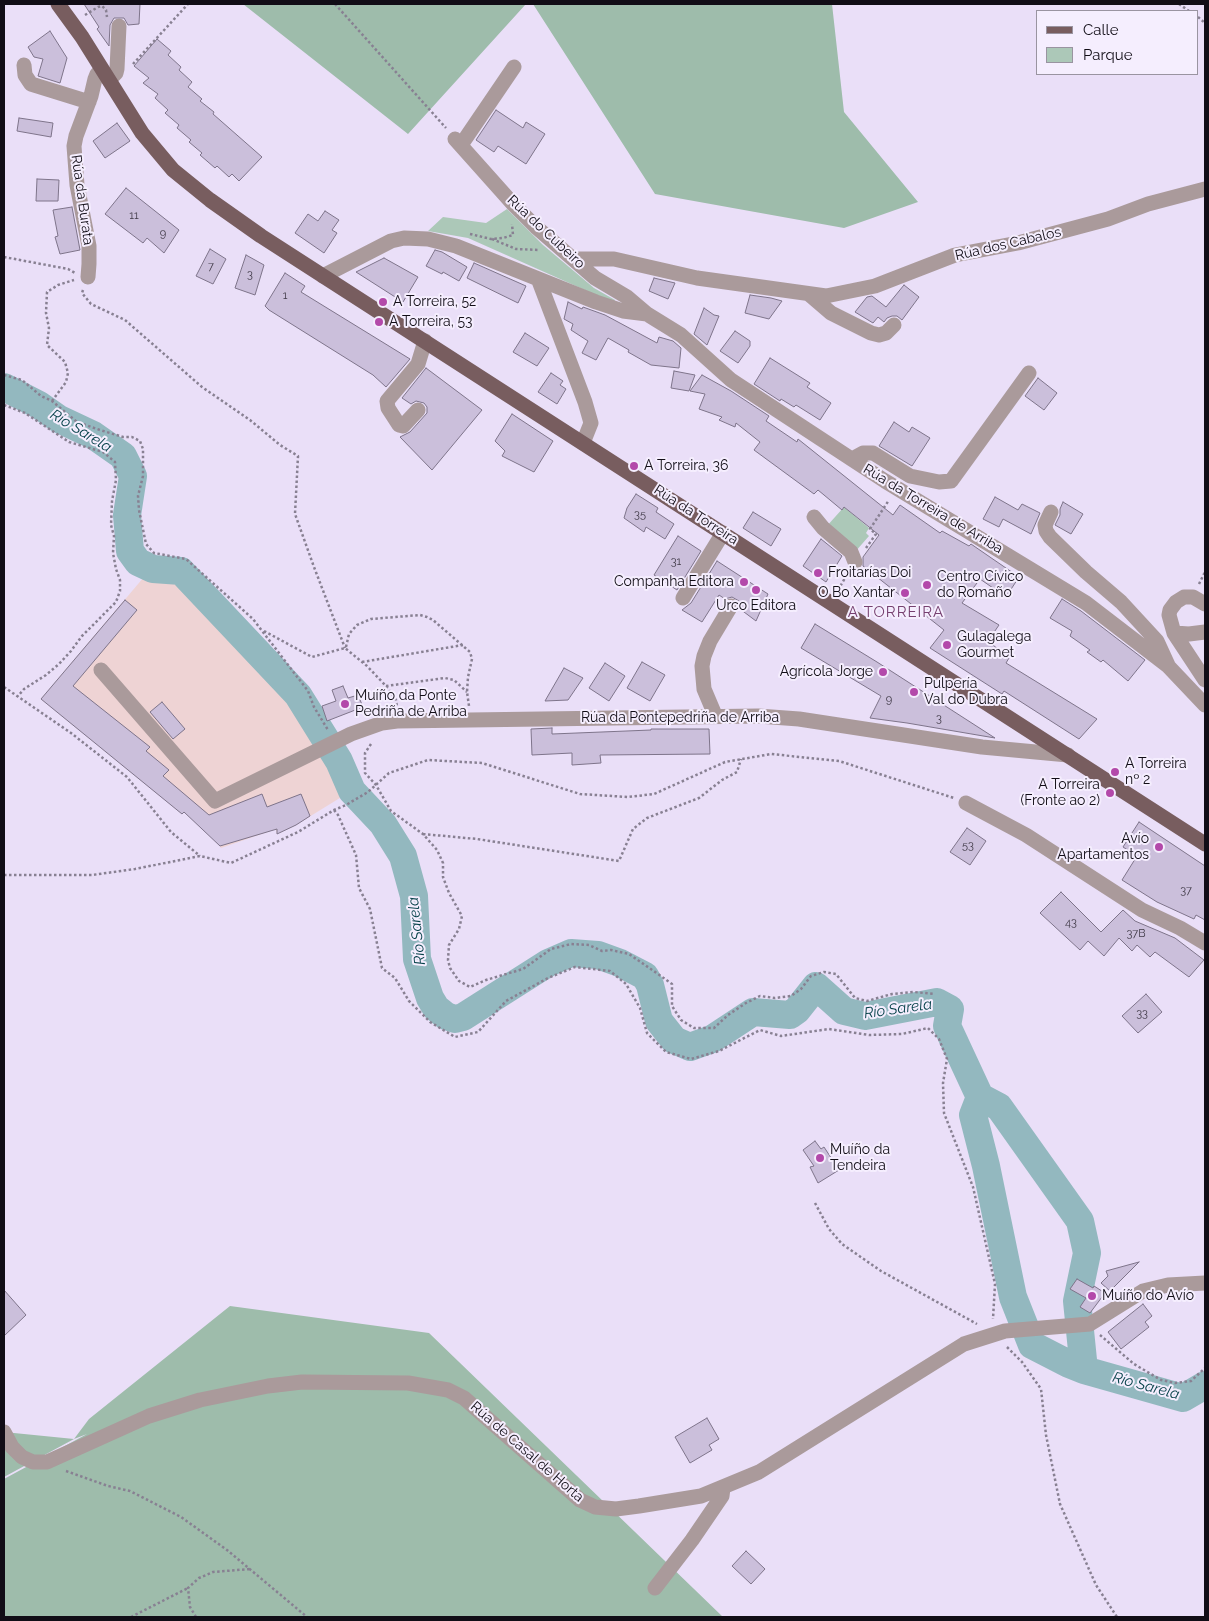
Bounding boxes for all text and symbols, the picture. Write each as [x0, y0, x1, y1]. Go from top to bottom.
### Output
legend [1036, 10, 1199, 75]
text: Calle [1083, 21, 1118, 39]
text: Parque [1083, 46, 1132, 64]
street label: Rúa da Burata [67, 154, 97, 246]
street label: Rúa do Cubeiro [504, 192, 588, 272]
house number: 11 [129, 209, 139, 223]
street label: Rúa dos Cabalos [953, 224, 1063, 264]
house number: 9 [160, 227, 166, 241]
house number: 7 [208, 260, 214, 274]
house number: 3 [247, 268, 253, 282]
house number: 1 [283, 289, 287, 303]
place label: A Torreira, 52 [393, 294, 476, 310]
marker: A Torreira, 52 [377, 296, 389, 308]
place label: A Torreira, 53 [389, 314, 473, 330]
marker: A Torreira, 53 [373, 316, 385, 328]
water label: Río Sarela [47, 406, 115, 456]
place label: A Torreira, 36 [644, 458, 728, 474]
marker: A Torreira, 36 [628, 460, 640, 472]
street label: Rúa da Torreira de Arriba [860, 461, 1006, 557]
street label: Rúa da Torreira [651, 481, 741, 549]
house number: 35 [634, 508, 646, 522]
house number: 31 [671, 555, 681, 569]
place label: Froitarías Doi [828, 565, 911, 581]
marker: Froitarías Doi [812, 567, 824, 579]
place label: Centro Cívico do Romaño [937, 569, 1023, 602]
place label: Companha Editora [614, 574, 734, 590]
marker: Companha Editora [738, 576, 750, 588]
marker: Centro Cívico do Romaño [921, 579, 933, 591]
marker: Urco Editora [750, 584, 762, 596]
place label: O Bo Xantar [818, 585, 895, 601]
marker: O Bo Xantar [899, 587, 911, 599]
place label: Urco Editora [716, 598, 796, 614]
district label: A TORREIRA [847, 603, 945, 621]
place label: Gulagalega Gourmet [957, 629, 1031, 662]
marker: Gulagalega Gourmet [941, 639, 953, 651]
place label: Agrícola Jorge [780, 664, 873, 680]
marker: Agrícola Jorge [877, 666, 889, 678]
place label: Pulpería Val do Dubra [924, 676, 1008, 709]
marker: Pulpería Val do Dubra [908, 686, 920, 698]
place label: Muíño da Ponte Pedriña de Arriba [355, 688, 467, 720]
house number: 9 [886, 693, 892, 707]
marker: Muíño da Ponte Pedriña de Arriba [339, 698, 351, 710]
street label: Rúa da Pontepedriña de Arriba [581, 710, 779, 726]
house number: 3 [936, 712, 942, 726]
place label: A Torreira nº 2 [1125, 756, 1187, 789]
marker: A Torreira nº 2 [1109, 766, 1121, 778]
place label: A Torreira (Fronte ao 2) [1020, 777, 1100, 810]
marker: A Torreira (Fronte ao 2) [1104, 787, 1116, 799]
place label: Avío Apartamentos [1057, 831, 1149, 864]
house number: 53 [962, 839, 974, 853]
marker: Avío Apartamentos [1153, 841, 1165, 853]
house number: 37 [1180, 884, 1192, 898]
water label: Río Sarela [404, 896, 430, 966]
house number: 43 [1065, 916, 1077, 930]
house number: 37B [1126, 927, 1146, 941]
water label: Río Sarela [863, 995, 933, 1023]
house number: 33 [1136, 1007, 1148, 1021]
place label: Muíño da Tendeira [830, 1142, 890, 1174]
marker: Muíño da Tendeira [814, 1152, 826, 1164]
place label: Muíño do Avío [1102, 1288, 1194, 1304]
marker: Muíño do Avío [1086, 1290, 1098, 1302]
water label: Río Sarela [1111, 1368, 1181, 1404]
street label: Rúa de Casal de Horta [467, 1398, 587, 1506]

